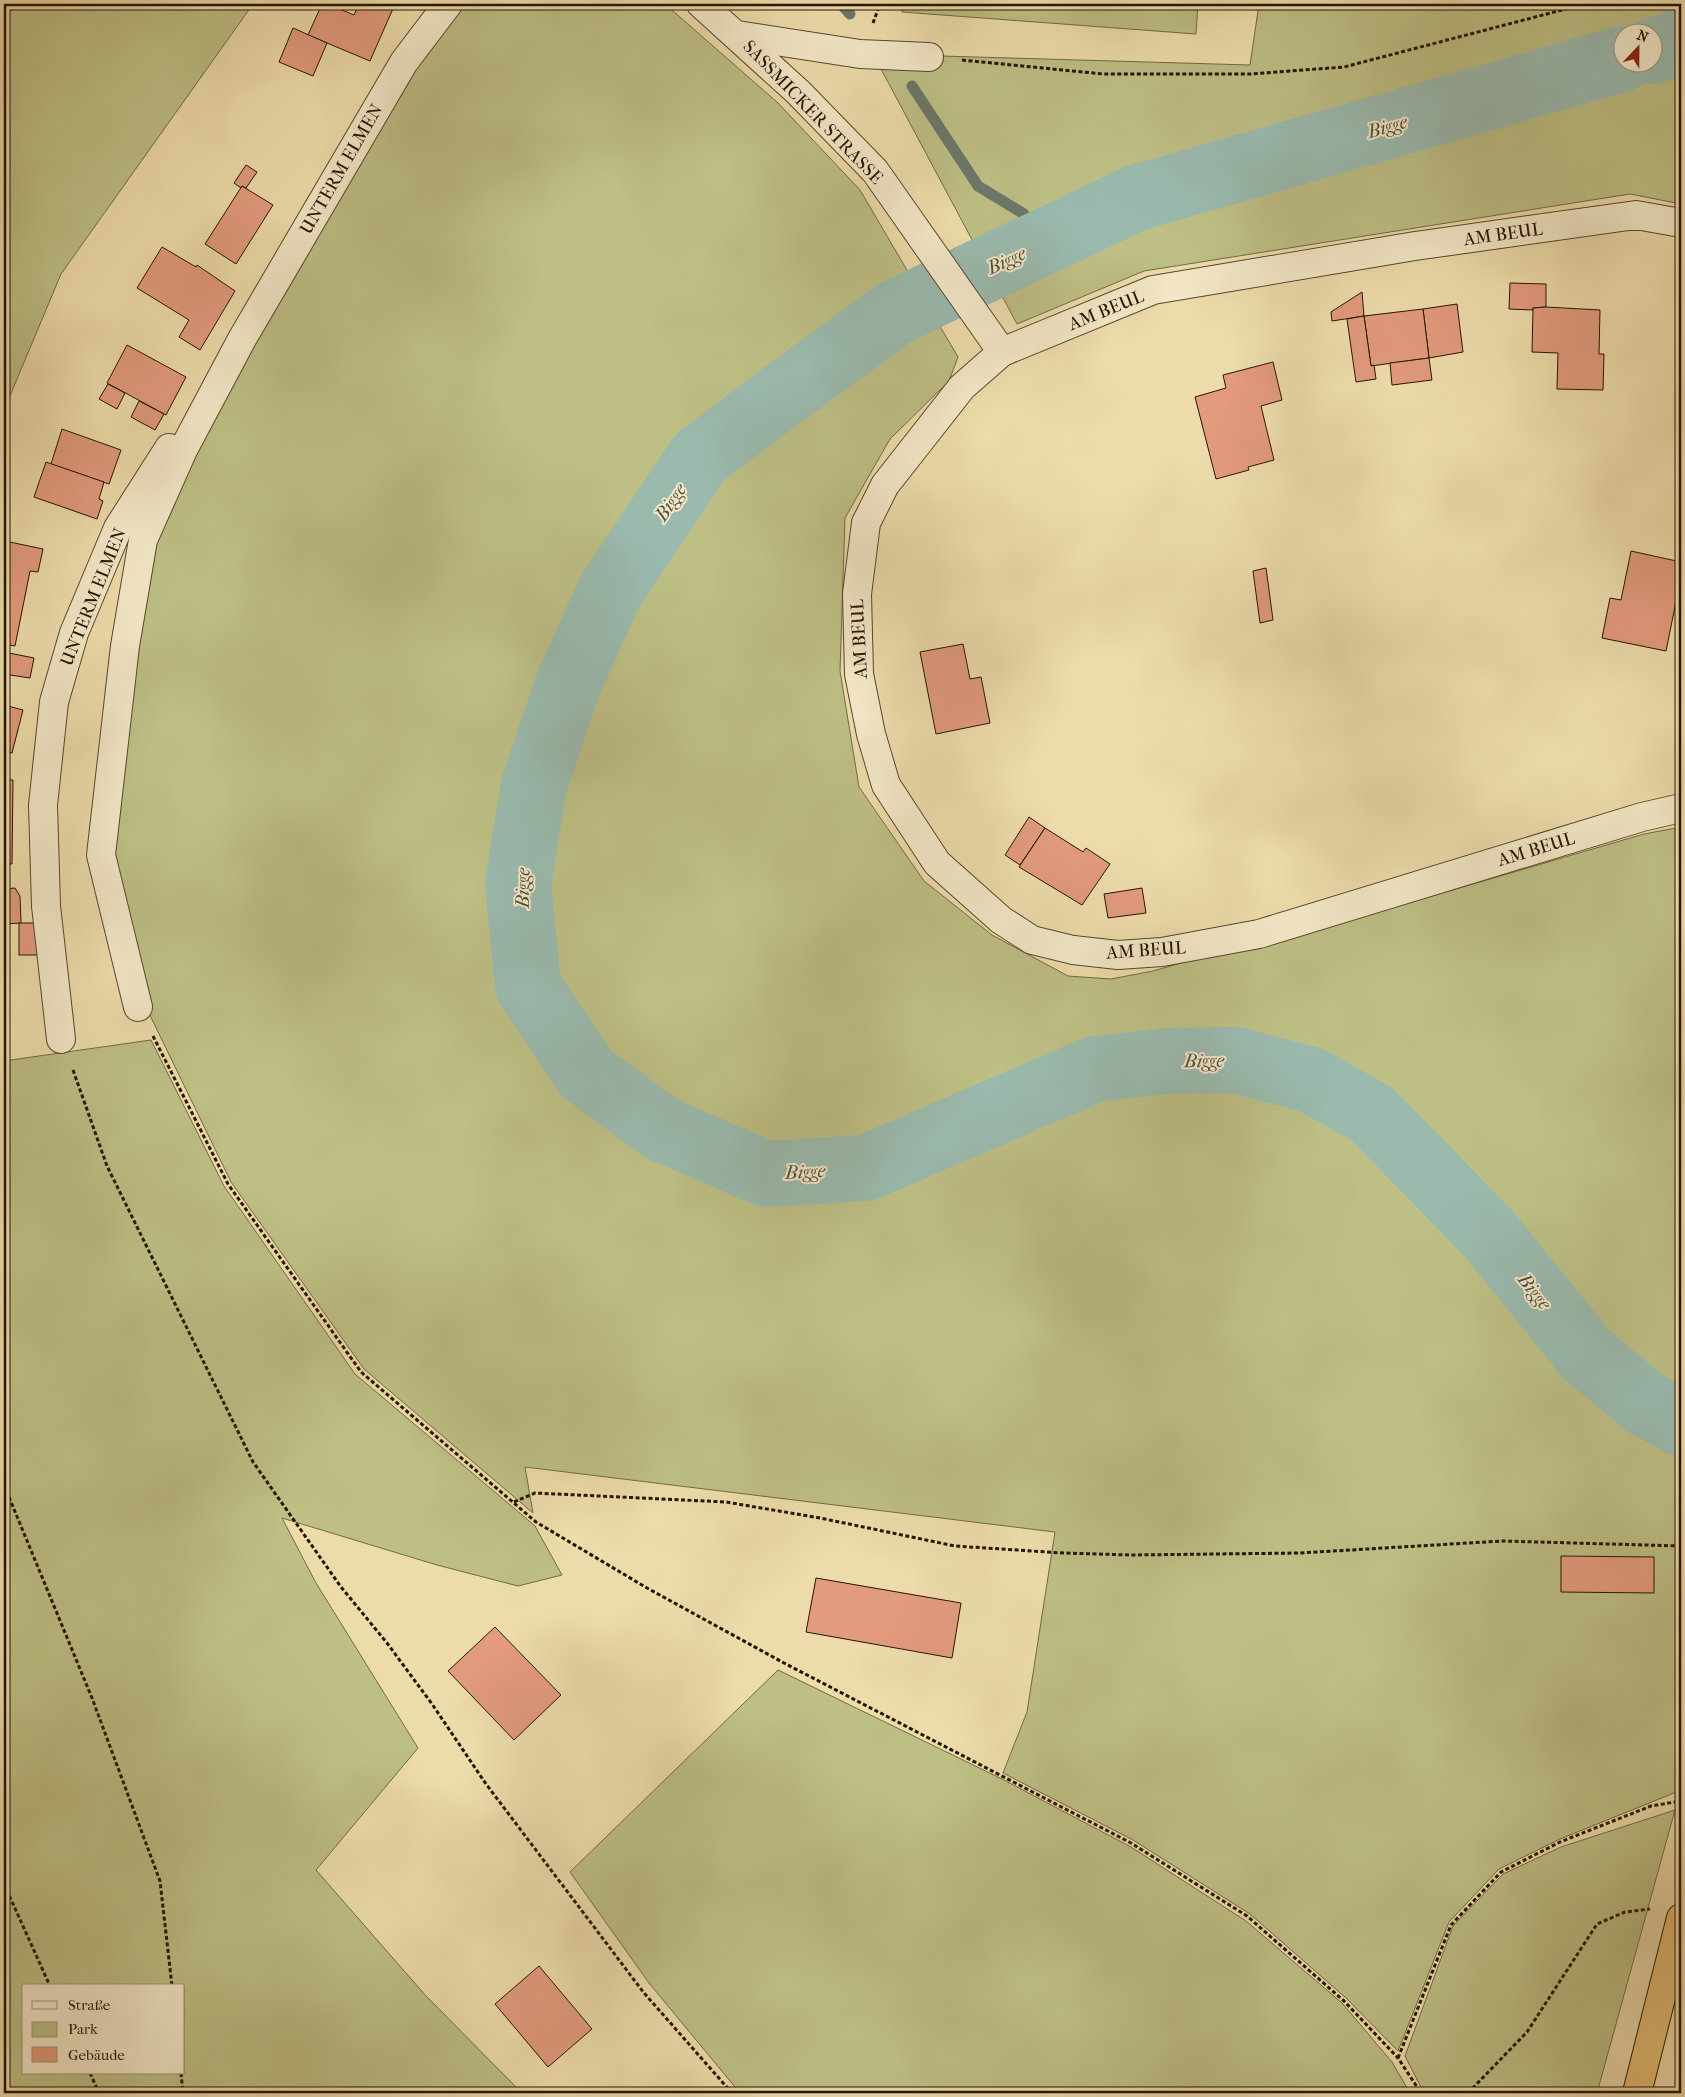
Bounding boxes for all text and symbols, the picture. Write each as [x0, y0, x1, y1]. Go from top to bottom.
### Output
north arrow [1612, 22, 1662, 72]
text: N [1635, 27, 1651, 46]
street label: SASSMICKER STRASSE [738, 36, 887, 189]
street label: UNTERM ELMEN [296, 100, 387, 238]
water label: Bigge [1364, 110, 1411, 143]
street label: AM BEUL [1461, 219, 1544, 251]
water label: Bigge [983, 242, 1031, 280]
street label: AM BEUL [1065, 286, 1147, 335]
water label: Bigge [650, 479, 692, 526]
street label: UNTERM ELMEN [56, 525, 131, 669]
street label: AM BEUL [847, 599, 872, 680]
street label: AM BEUL [1494, 828, 1577, 871]
water label: Bigge [512, 866, 534, 909]
street label: AM BEUL [1105, 937, 1187, 964]
water label: Bigge [1183, 1050, 1226, 1072]
water label: Bigge [783, 1160, 827, 1184]
water label: Bigge [1512, 1268, 1556, 1315]
legend [22, 1984, 185, 2074]
text: Straße [68, 1996, 111, 2014]
text: Park [68, 2020, 98, 2038]
text: Gebäude [68, 2046, 125, 2064]

